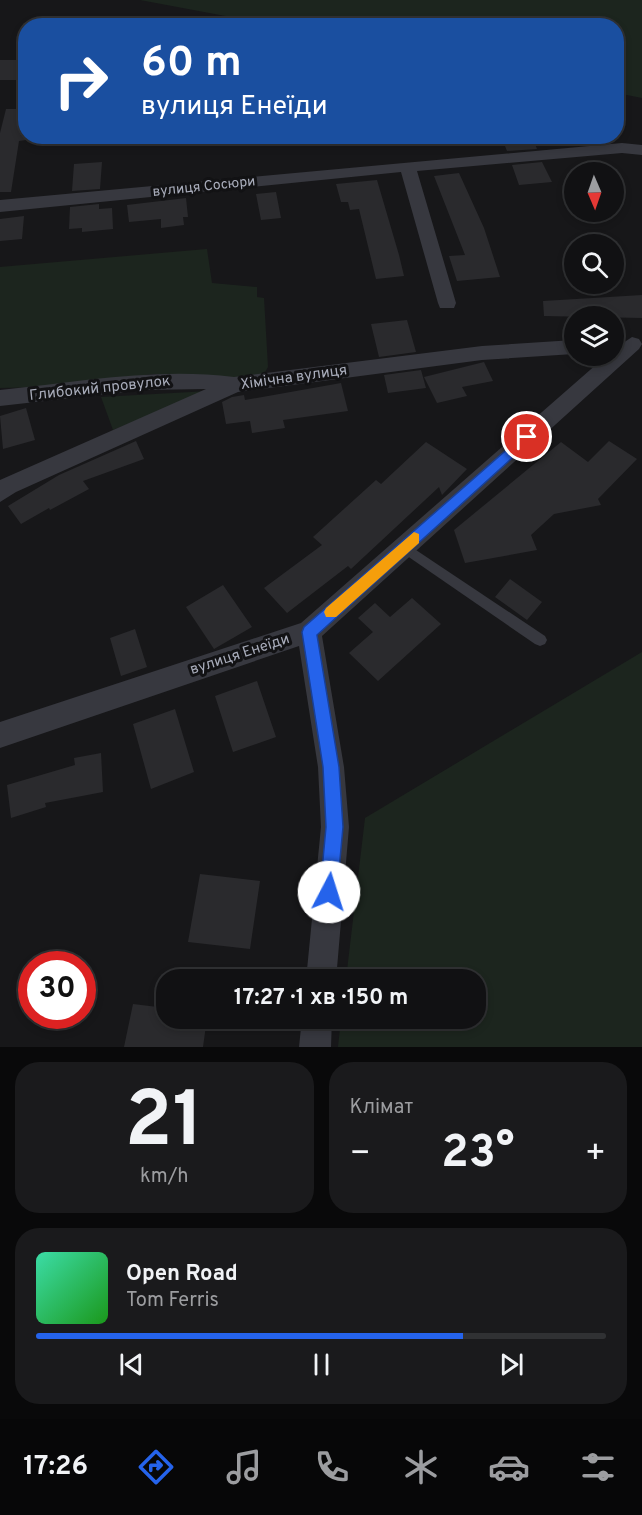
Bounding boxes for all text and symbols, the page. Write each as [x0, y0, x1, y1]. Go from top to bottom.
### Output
text: 60 m [141, 38, 242, 91]
icon: right [42, 42, 120, 120]
text: вулиця Енеїди [141, 90, 328, 124]
north arrow [564, 162, 624, 222]
map controls [564, 162, 624, 366]
street label: вулиця Сосюри [152, 173, 256, 201]
button: search [564, 234, 624, 294]
button: layers [564, 306, 624, 366]
street label: Хімічна вулиця [240, 361, 348, 395]
street label: Глибокий провулок [28, 372, 172, 406]
pin [501, 411, 552, 462]
icon: arrive [510, 420, 543, 453]
street label: вулиця Енеїди [188, 630, 292, 680]
position arrow [297, 860, 361, 924]
speed limit sign: 30 [18, 951, 96, 1029]
text: 17:27 · 1 хв · 150 m [234, 985, 408, 1012]
text: 21 [125, 1075, 204, 1174]
text: Клімат [350, 1095, 413, 1121]
text: 23° [441, 1126, 514, 1183]
text: − [350, 1134, 371, 1176]
text: + [585, 1134, 606, 1176]
text: km/h [140, 1164, 189, 1190]
text: Open Road [126, 1261, 238, 1288]
text: Tom Ferris [126, 1288, 219, 1314]
icon: previous [115, 1348, 148, 1381]
icon: pause [305, 1348, 338, 1381]
icon: next [495, 1348, 528, 1381]
icon: directions [135, 1446, 177, 1488]
icon: music [223, 1446, 265, 1488]
icon: phone [311, 1446, 353, 1488]
icon: climate [400, 1446, 442, 1488]
icon: car [488, 1446, 530, 1488]
icon: filters [577, 1446, 619, 1488]
text: 17:26 [23, 1450, 88, 1484]

